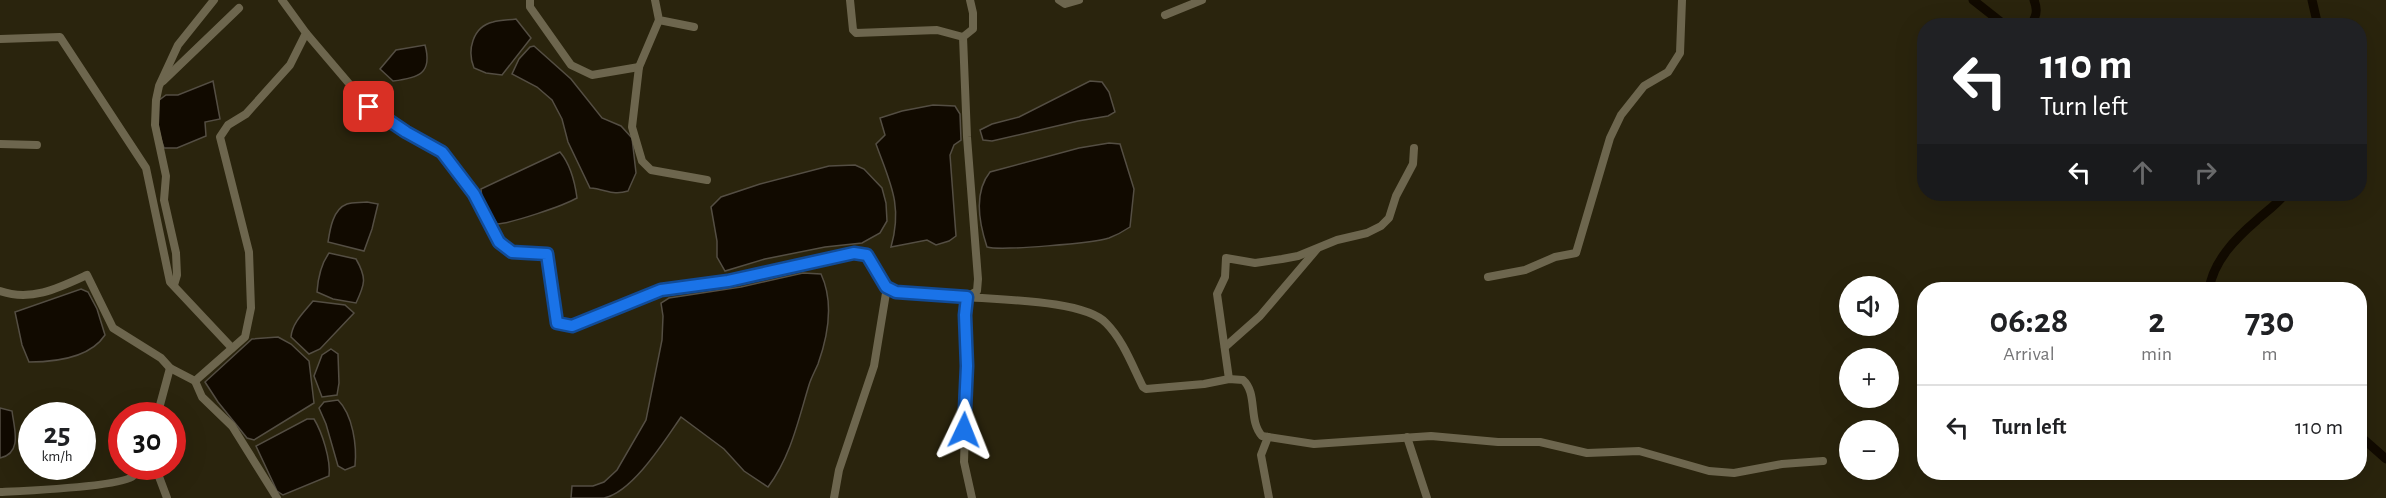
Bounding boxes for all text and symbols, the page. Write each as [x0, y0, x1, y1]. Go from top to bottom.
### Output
icon: left [1941, 42, 2019, 120]
text: 110 m [2040, 44, 2132, 86]
pin [343, 81, 394, 132]
icon: arrive [352, 90, 385, 123]
text: Turn left [2040, 93, 2128, 120]
icon: left [2063, 156, 2096, 189]
icon: ahead [2126, 156, 2159, 189]
icon: right [2189, 156, 2222, 189]
map controls [1839, 276, 1899, 480]
button: sound [1839, 276, 1899, 336]
text: 06:28 [1989, 303, 2069, 339]
text: 2 [2148, 303, 2165, 339]
text: 730 [2245, 303, 2295, 339]
text: Arrival [2003, 344, 2055, 364]
text: min [2141, 344, 2172, 364]
text: m [2262, 344, 2278, 364]
button: + [1839, 348, 1899, 408]
position arrow [932, 398, 996, 462]
speed limit sign: 30 [108, 402, 186, 480]
icon: left [1941, 411, 1974, 444]
text: Turn left [1992, 416, 2066, 438]
text: 110 m [2295, 416, 2343, 438]
text: 25 [43, 419, 71, 449]
button: − [1839, 420, 1899, 480]
text: km/h [42, 449, 72, 464]

